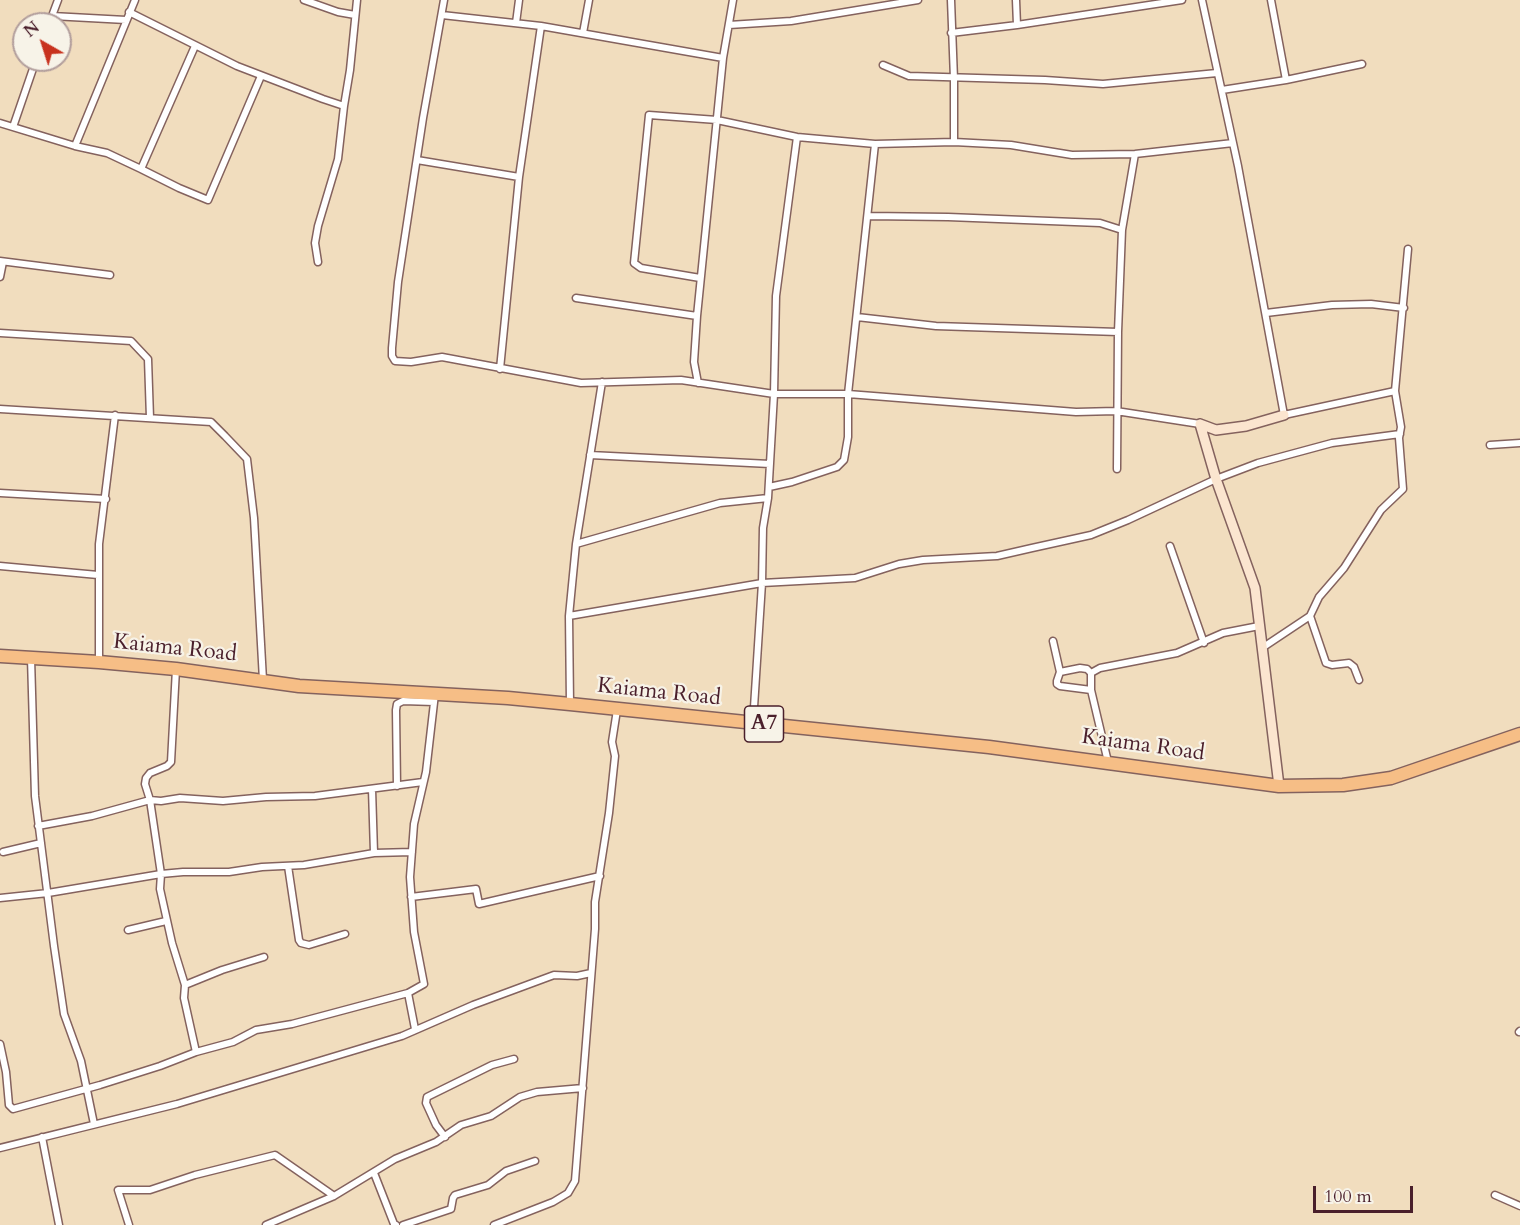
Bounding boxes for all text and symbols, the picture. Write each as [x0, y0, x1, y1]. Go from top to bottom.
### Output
north arrow [12, 12, 72, 72]
text: N [20, 17, 44, 42]
street label: Kaiama Road [112, 629, 238, 669]
street label: Kaiama Road [596, 673, 722, 713]
road number: A7 [744, 706, 783, 742]
street label: Kaiama Road [1080, 724, 1206, 768]
scale bar [1316, 1174, 1416, 1212]
text: 100 m [1324, 1184, 1372, 1209]

